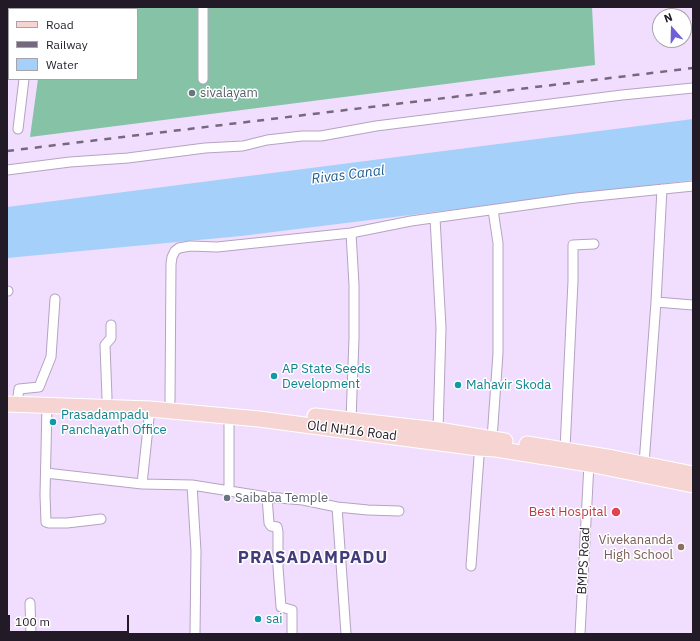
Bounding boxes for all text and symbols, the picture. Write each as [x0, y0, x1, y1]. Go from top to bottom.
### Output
legend [8, 8, 138, 80]
north arrow [652, 8, 692, 48]
text: N [662, 10, 674, 26]
text: Road [46, 17, 74, 32]
text: Railway [46, 37, 88, 52]
text: Water [46, 57, 78, 72]
place label: sivalayam [200, 85, 258, 101]
marker: sivalayam [187, 88, 197, 98]
water label: Rivas Canal [311, 162, 385, 188]
place label: AP State Seeds Development [282, 361, 371, 392]
marker: AP State Seeds Development [269, 371, 279, 381]
place label: Mahavir Skoda [466, 377, 551, 393]
marker: Mahavir Skoda [453, 380, 463, 390]
place label: Prasadampadu Panchayath Office [61, 407, 167, 438]
marker: Prasadampadu Panchayath Office [48, 417, 58, 427]
street label: Old NH16 Road [306, 418, 398, 444]
place label: Saibaba Temple [235, 490, 328, 506]
marker: Saibaba Temple [222, 493, 232, 503]
place label: Best Hospital [529, 504, 607, 520]
marker: Best Hospital [610, 506, 622, 518]
street label: BMPS Road [574, 527, 594, 595]
place label: Vivekananda High School [598, 532, 673, 563]
marker: Vivekananda High School [676, 542, 686, 552]
district label: PRASADAMPADU [238, 548, 388, 568]
scale bar [10, 607, 131, 633]
place label: sai [266, 611, 283, 627]
text: 100 m [15, 614, 50, 629]
marker: sai [253, 614, 263, 624]

